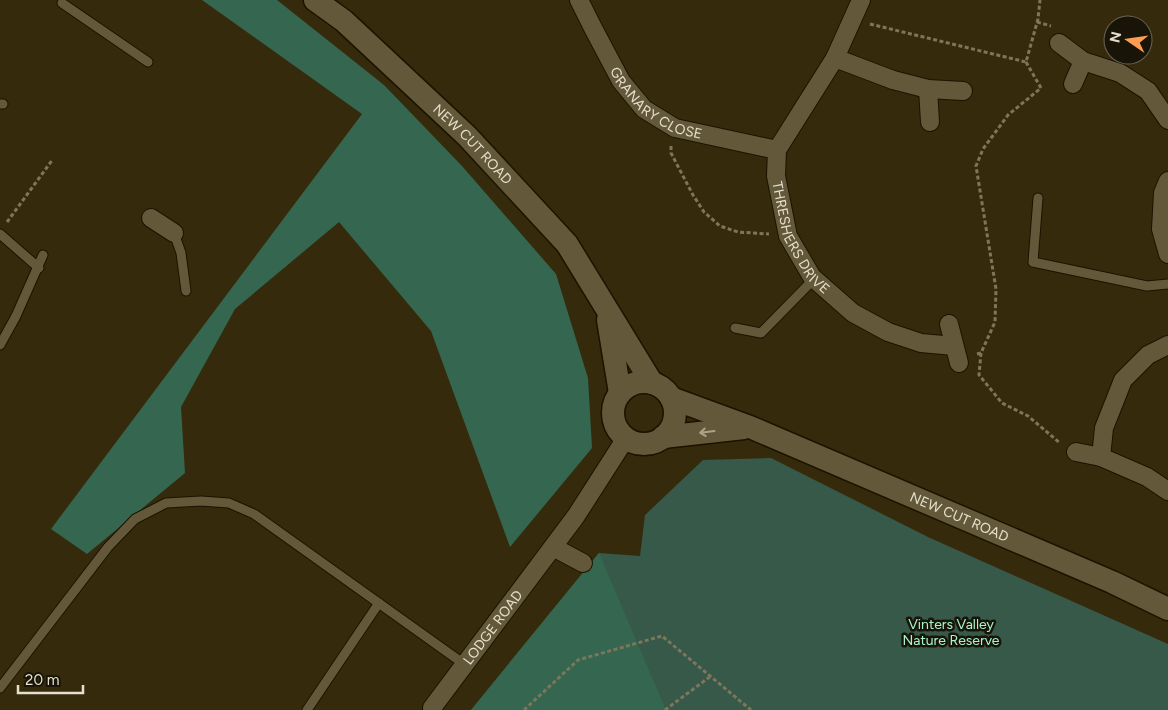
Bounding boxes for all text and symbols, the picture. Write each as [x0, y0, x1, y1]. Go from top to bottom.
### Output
north arrow [1103, 15, 1153, 65]
text: N [1106, 30, 1125, 44]
street label: GRANARY CLOSE [606, 64, 704, 143]
street label: NEW CUT ROAD [429, 101, 516, 188]
street label: THRESHERS DRIVE [768, 180, 833, 298]
one-way arrow [699, 427, 715, 437]
street label: NEW CUT ROAD [907, 488, 1011, 546]
street label: LODGE ROAD [460, 587, 526, 668]
park label: Vinters Valley Nature Reserve [903, 616, 1000, 649]
scale bar [18, 662, 82, 694]
text: 20 m [25, 671, 59, 689]

